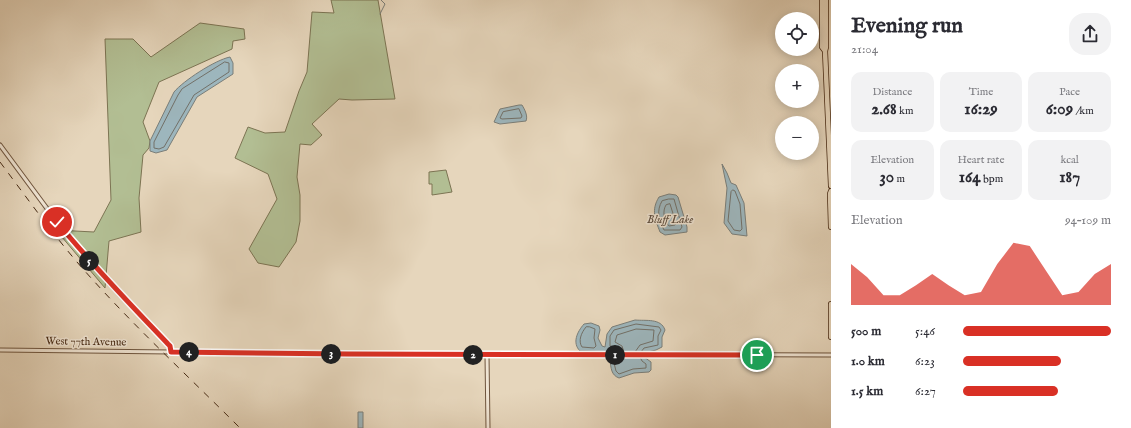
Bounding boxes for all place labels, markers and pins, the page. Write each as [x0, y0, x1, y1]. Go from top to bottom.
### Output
pin [40, 205, 74, 239]
pin: 5 [79, 251, 99, 271]
pin [740, 338, 774, 372]
pin: 4 [179, 342, 199, 362]
pin: 3 [321, 344, 341, 364]
pin: 2 [463, 345, 483, 365]
pin: 1 [605, 345, 625, 365]

